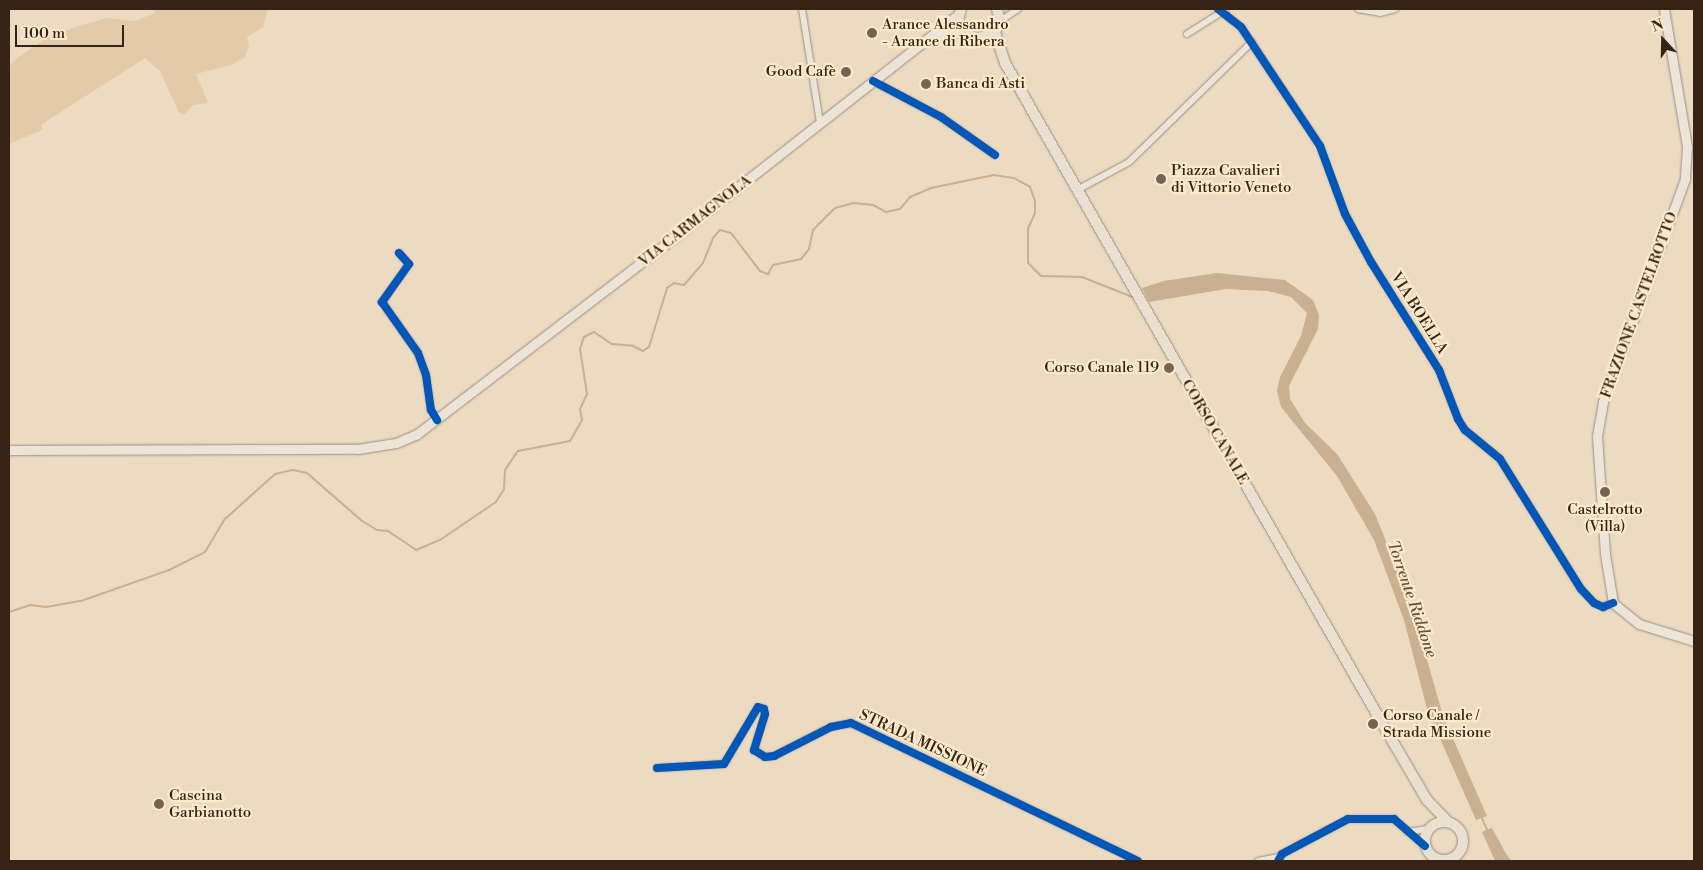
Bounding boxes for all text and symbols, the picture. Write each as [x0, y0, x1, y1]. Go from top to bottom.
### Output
scale bar [18, 15, 126, 47]
place label: Arance Alessandro - Arance di Ribera [882, 15, 1009, 50]
north arrow [1638, 15, 1688, 65]
text: N [1649, 16, 1666, 36]
text: 100 m [23, 24, 65, 43]
marker: Arance Alessandro - Arance di Ribera [866, 27, 878, 39]
place label: Good Cafè [766, 63, 836, 81]
marker: Good Cafè [840, 66, 852, 78]
place label: Banca di Asti [936, 75, 1025, 93]
marker: Banca di Asti [920, 78, 932, 90]
place label: Piazza Cavalieri di Vittorio Veneto [1171, 161, 1291, 196]
street label: VIA CARMAGNOLA [635, 171, 755, 271]
marker: Piazza Cavalieri di Vittorio Veneto [1155, 173, 1167, 185]
street label: FRAZIONE CASTELROTTO [1597, 209, 1681, 401]
street label: VIA BOELLA [1387, 269, 1451, 357]
place label: Corso Canale 119 [1044, 359, 1159, 377]
marker: Corso Canale 119 [1163, 362, 1175, 374]
street label: CORSO CANALE [1178, 376, 1252, 488]
marker: Castelrotto (Villa) [1599, 486, 1611, 498]
place label: Castelrotto (Villa) [1567, 500, 1643, 535]
water label: Torrente Riddone [1383, 538, 1441, 660]
street label: STRADA MISSIONE [856, 706, 990, 780]
place label: Corso Canale / Strada Missione [1383, 706, 1491, 741]
marker: Corso Canale / Strada Missione [1367, 718, 1379, 730]
place label: Cascina Garbianotto [169, 786, 251, 821]
marker: Cascina Garbianotto [153, 798, 165, 810]

